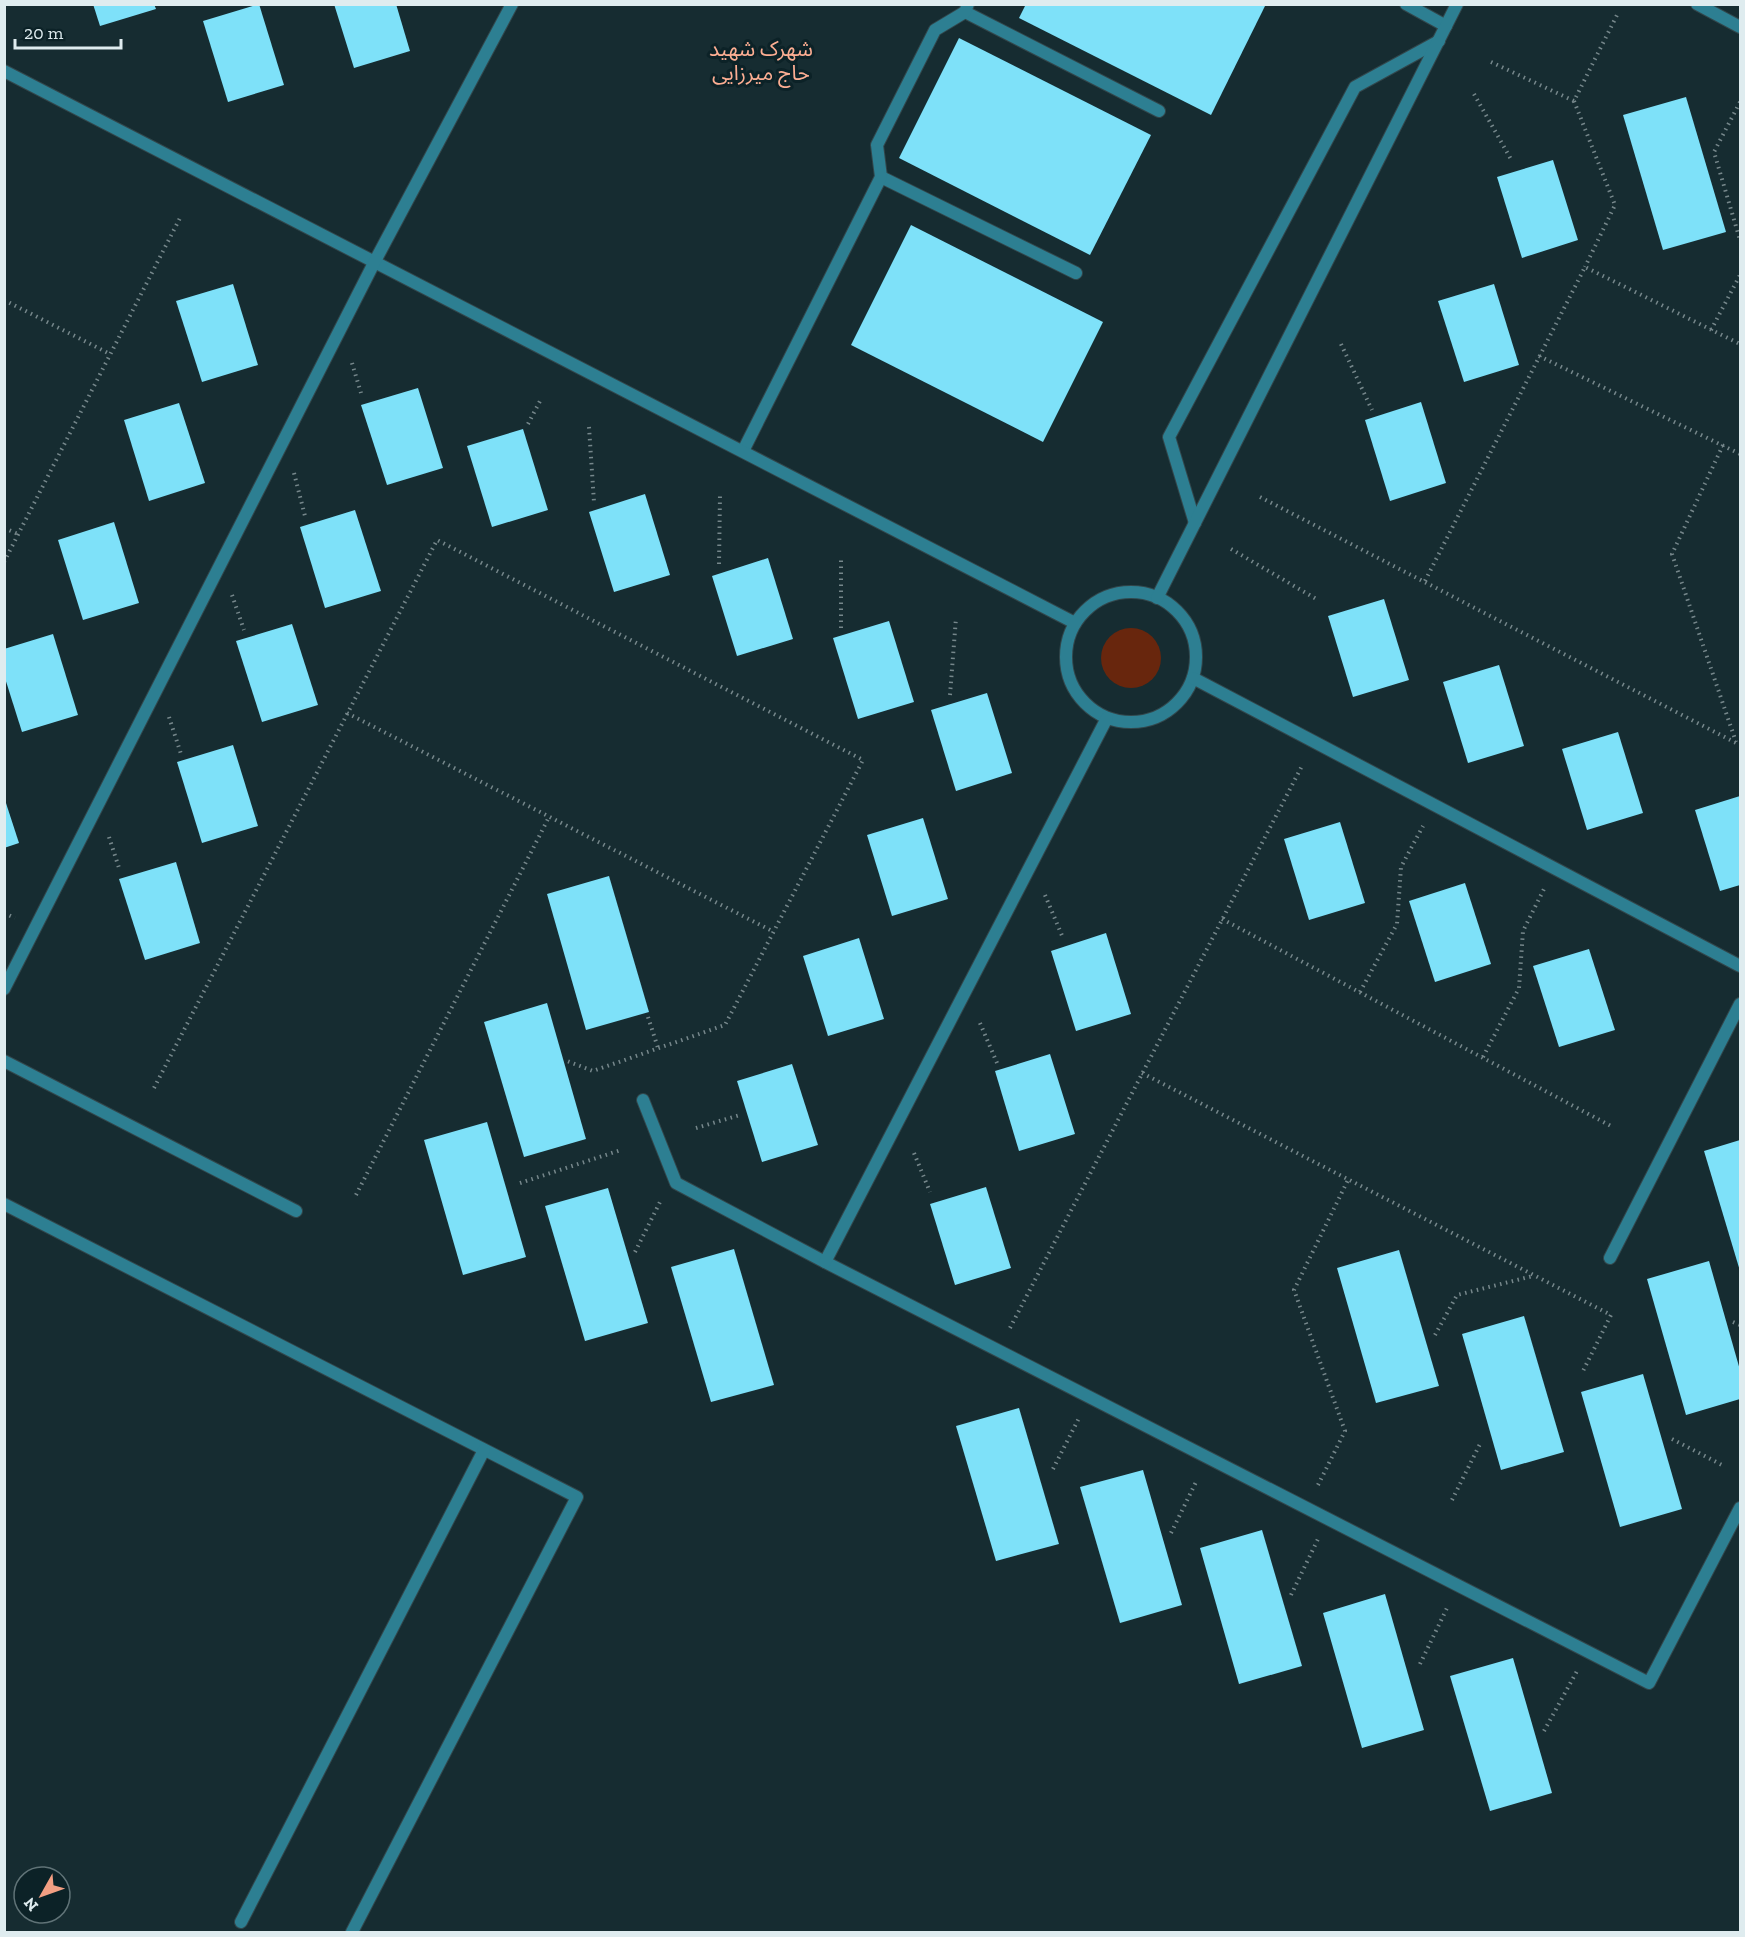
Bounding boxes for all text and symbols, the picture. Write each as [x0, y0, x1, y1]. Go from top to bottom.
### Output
scale bar [15, 12, 122, 50]
text: 20 m [24, 22, 64, 44]
district label: شهرک شهید حاج میرزایی [709, 36, 813, 88]
north arrow [12, 1865, 72, 1925]
text: N [20, 1894, 42, 1915]

